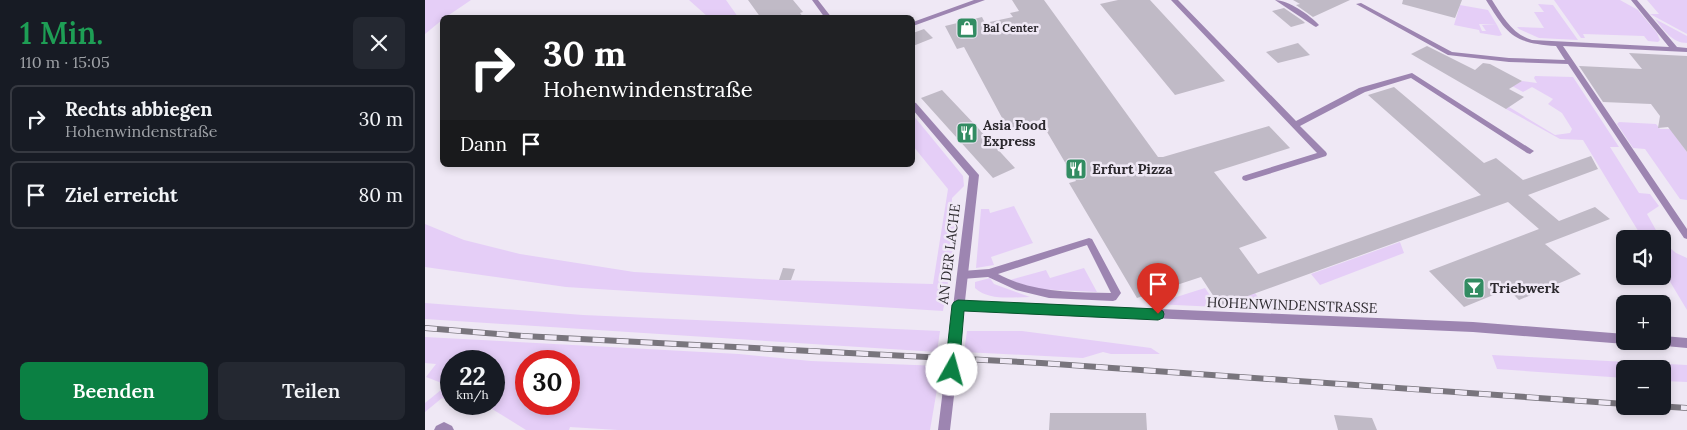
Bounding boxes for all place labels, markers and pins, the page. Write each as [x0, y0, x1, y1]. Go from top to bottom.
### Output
shop icon: Bal Center [955, 16, 979, 40]
place label: Bal Center [983, 21, 1039, 35]
place label: Asia Food Express [983, 116, 1046, 150]
restaurant icon: Asia Food Express [955, 121, 979, 145]
restaurant icon: Erfurt Pizza [1064, 157, 1088, 181]
place label: Erfurt Pizza [1092, 160, 1173, 178]
pin [1137, 263, 1179, 314]
bar icon: Triebwerk [1462, 276, 1486, 300]
place label: Triebwerk [1490, 279, 1560, 297]

